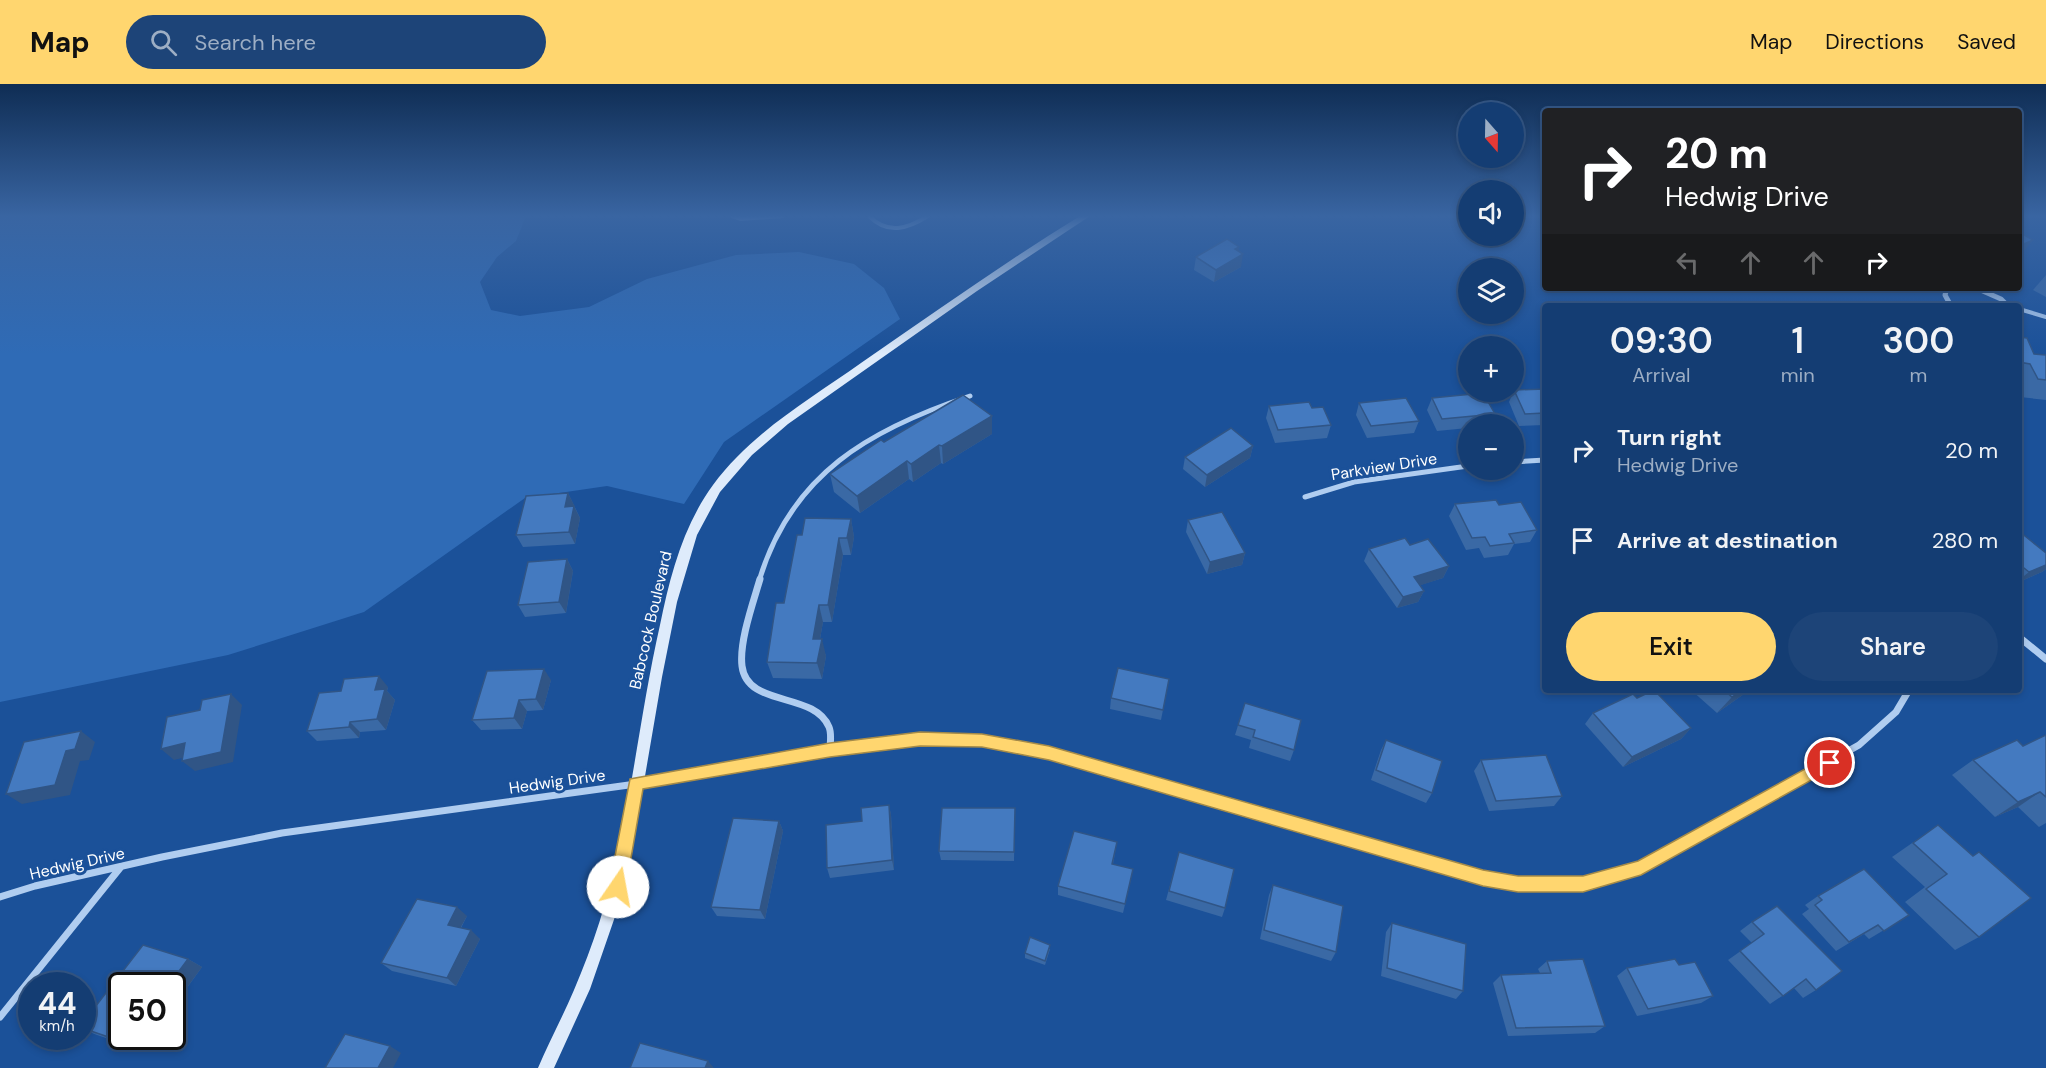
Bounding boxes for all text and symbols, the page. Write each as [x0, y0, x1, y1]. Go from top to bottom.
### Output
search box [126, 15, 546, 69]
text: Map [30, 24, 90, 61]
icon: search [147, 26, 180, 59]
text: Search here [195, 28, 316, 57]
text: Map [1750, 28, 1792, 56]
text: Directions [1825, 28, 1924, 56]
text: Saved [1957, 28, 2016, 56]
north arrow [1458, 102, 1524, 168]
map controls [1458, 102, 1524, 480]
text: 20 m [1665, 126, 1768, 181]
icon: right [1566, 132, 1644, 210]
text: Hedwig Drive [1665, 179, 1829, 214]
button: sound [1458, 180, 1524, 246]
icon: left [1671, 246, 1704, 279]
icon: ahead [1734, 246, 1767, 279]
icon: ahead [1797, 246, 1830, 279]
icon: right [1860, 246, 1893, 279]
button: layers [1458, 258, 1524, 324]
text: 09:30 [1610, 317, 1713, 364]
text: 1 [1791, 317, 1804, 364]
text: 300 [1882, 317, 1954, 364]
button: + [1458, 336, 1524, 402]
text: Arrival [1632, 362, 1690, 388]
text: min [1781, 362, 1815, 388]
text: m [1909, 362, 1927, 388]
button: − [1458, 414, 1524, 480]
text: Turn right [1617, 423, 1722, 452]
icon: right [1566, 434, 1599, 467]
text: 20 m [1945, 436, 1998, 465]
street label: Parkview Drive [1330, 448, 1439, 485]
text: Hedwig Drive [1617, 452, 1738, 478]
icon: arrive [1566, 524, 1599, 557]
text: Arrive at destination [1617, 526, 1838, 555]
text: 280 m [1932, 526, 1998, 555]
street label: Babcock Boulevard [624, 549, 677, 691]
button: Exit [1566, 612, 1776, 681]
button: Share [1788, 612, 1998, 681]
pin [1804, 737, 1855, 788]
icon: arrive [1813, 746, 1846, 779]
street label: Hedwig Drive [508, 764, 607, 799]
street label: Hedwig Drive [27, 842, 127, 885]
position arrow [586, 855, 650, 919]
speed limit sign: 50 [108, 972, 186, 1050]
text: 44 [38, 984, 77, 1023]
text: km/h [39, 1016, 75, 1036]

